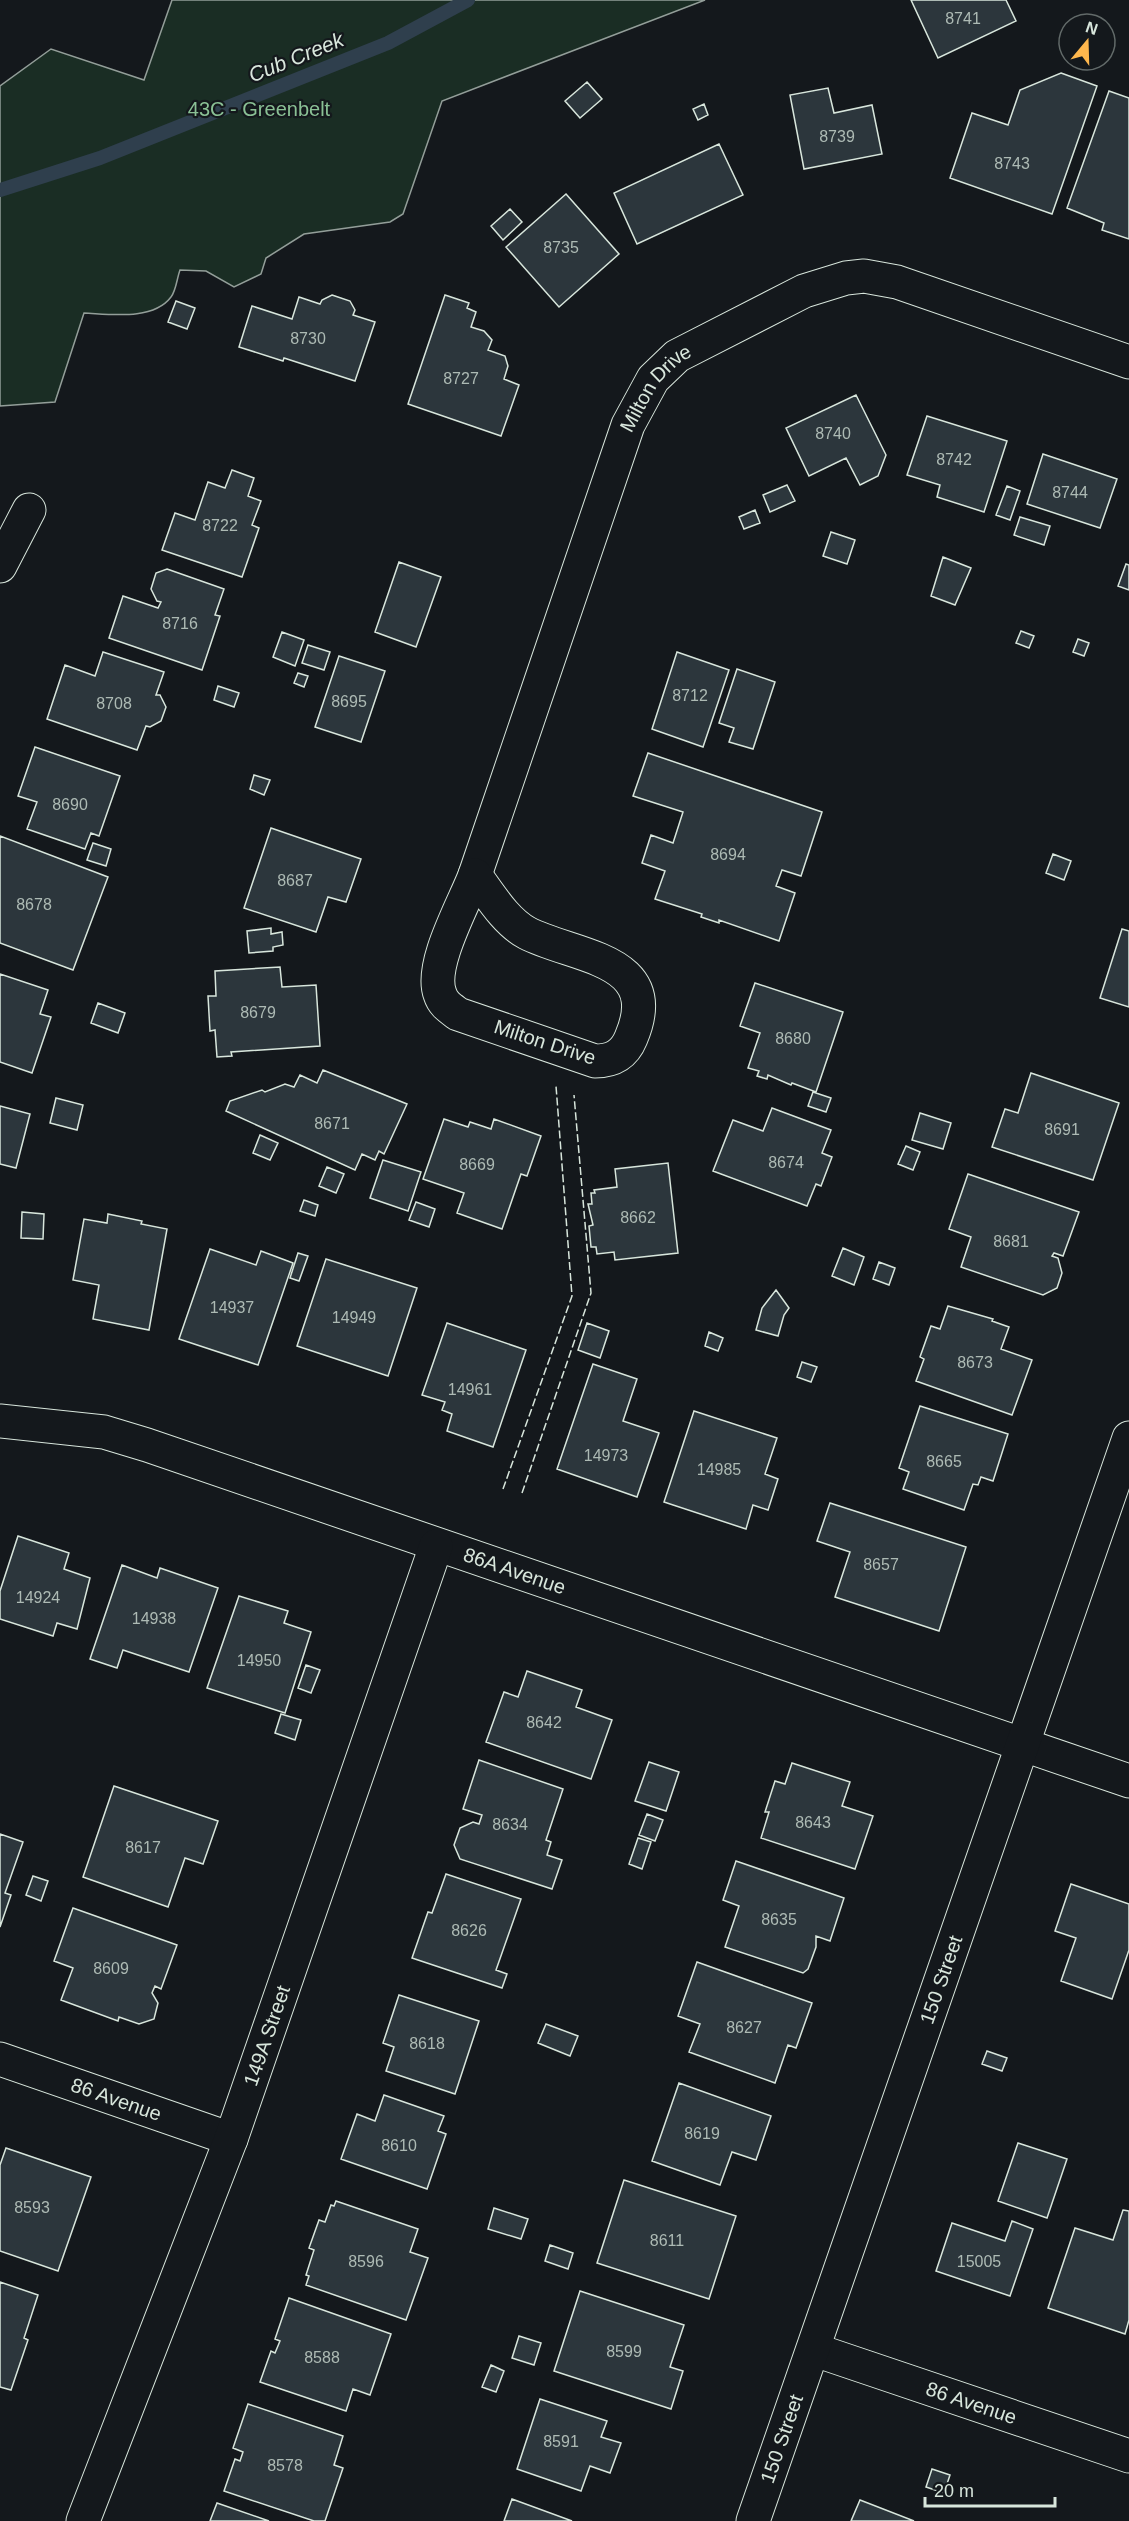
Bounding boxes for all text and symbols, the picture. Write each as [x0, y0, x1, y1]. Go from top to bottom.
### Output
house number: 8741 [945, 10, 981, 27]
north arrow [1057, 12, 1117, 72]
text: N [1083, 18, 1100, 38]
water label: Cub Creek [245, 27, 348, 86]
park label: 43C - Greenbelt [188, 98, 331, 120]
house number: 8739 [819, 128, 855, 145]
house number: 8743 [994, 155, 1030, 172]
house number: 8735 [543, 239, 579, 256]
house number: 8730 [290, 330, 326, 347]
street label: Milton Drive [615, 340, 694, 436]
house number: 8727 [443, 370, 479, 387]
house number: 8740 [815, 425, 851, 442]
house number: 8742 [936, 451, 972, 468]
house number: 8744 [1052, 484, 1088, 501]
house number: 8722 [202, 517, 238, 534]
house number: 8716 [162, 615, 198, 632]
house number: 8712 [672, 687, 708, 704]
house number: 8695 [331, 693, 367, 710]
house number: 8708 [96, 695, 132, 712]
house number: 8690 [52, 796, 88, 813]
house number: 8694 [710, 846, 746, 863]
house number: 8687 [277, 872, 313, 889]
house number: 8678 [16, 896, 52, 913]
house number: 8679 [240, 1004, 276, 1021]
street label: Milton Drive [491, 1015, 599, 1069]
house number: 8680 [775, 1030, 811, 1047]
house number: 8671 [314, 1115, 350, 1132]
house number: 8691 [1044, 1121, 1080, 1138]
house number: 8674 [768, 1154, 804, 1171]
house number: 8669 [459, 1156, 495, 1173]
house number: 8662 [620, 1209, 656, 1226]
house number: 8681 [993, 1233, 1029, 1250]
house number: 14937 [210, 1299, 254, 1316]
house number: 14949 [332, 1309, 376, 1326]
house number: 8673 [957, 1354, 993, 1371]
house number: 14961 [448, 1381, 492, 1398]
house number: 14973 [584, 1447, 628, 1464]
house number: 8665 [926, 1453, 962, 1470]
house number: 14985 [697, 1461, 741, 1478]
street label: 86A Avenue [461, 1543, 568, 1598]
house number: 8657 [863, 1556, 899, 1573]
house number: 14924 [16, 1589, 60, 1606]
house number: 14938 [132, 1610, 176, 1627]
house number: 14950 [237, 1652, 281, 1669]
house number: 8642 [526, 1714, 562, 1731]
house number: 8643 [795, 1814, 831, 1831]
house number: 8634 [492, 1816, 528, 1833]
house number: 8617 [125, 1839, 161, 1856]
house number: 8635 [761, 1911, 797, 1928]
house number: 8626 [451, 1922, 487, 1939]
street label: 150 Street [915, 1932, 967, 2027]
house number: 8609 [93, 1960, 129, 1977]
street label: 149A Street [239, 1982, 294, 2089]
house number: 8627 [726, 2019, 762, 2036]
house number: 8618 [409, 2035, 445, 2052]
street label: 86 Avenue [68, 2073, 164, 2125]
house number: 8619 [684, 2125, 720, 2142]
house number: 8610 [381, 2137, 417, 2154]
house number: 8593 [14, 2199, 50, 2216]
house number: 8611 [650, 2232, 684, 2249]
house number: 8596 [348, 2253, 384, 2270]
house number: 15005 [957, 2253, 1001, 2270]
house number: 8599 [606, 2343, 642, 2360]
house number: 8588 [304, 2349, 340, 2366]
street label: 86 Avenue [923, 2377, 1019, 2428]
street label: 150 Street [756, 2391, 807, 2486]
house number: 8591 [543, 2433, 579, 2450]
house number: 8578 [267, 2457, 303, 2474]
scale bar [925, 2470, 1056, 2508]
text: 20 m [934, 2481, 974, 2501]

